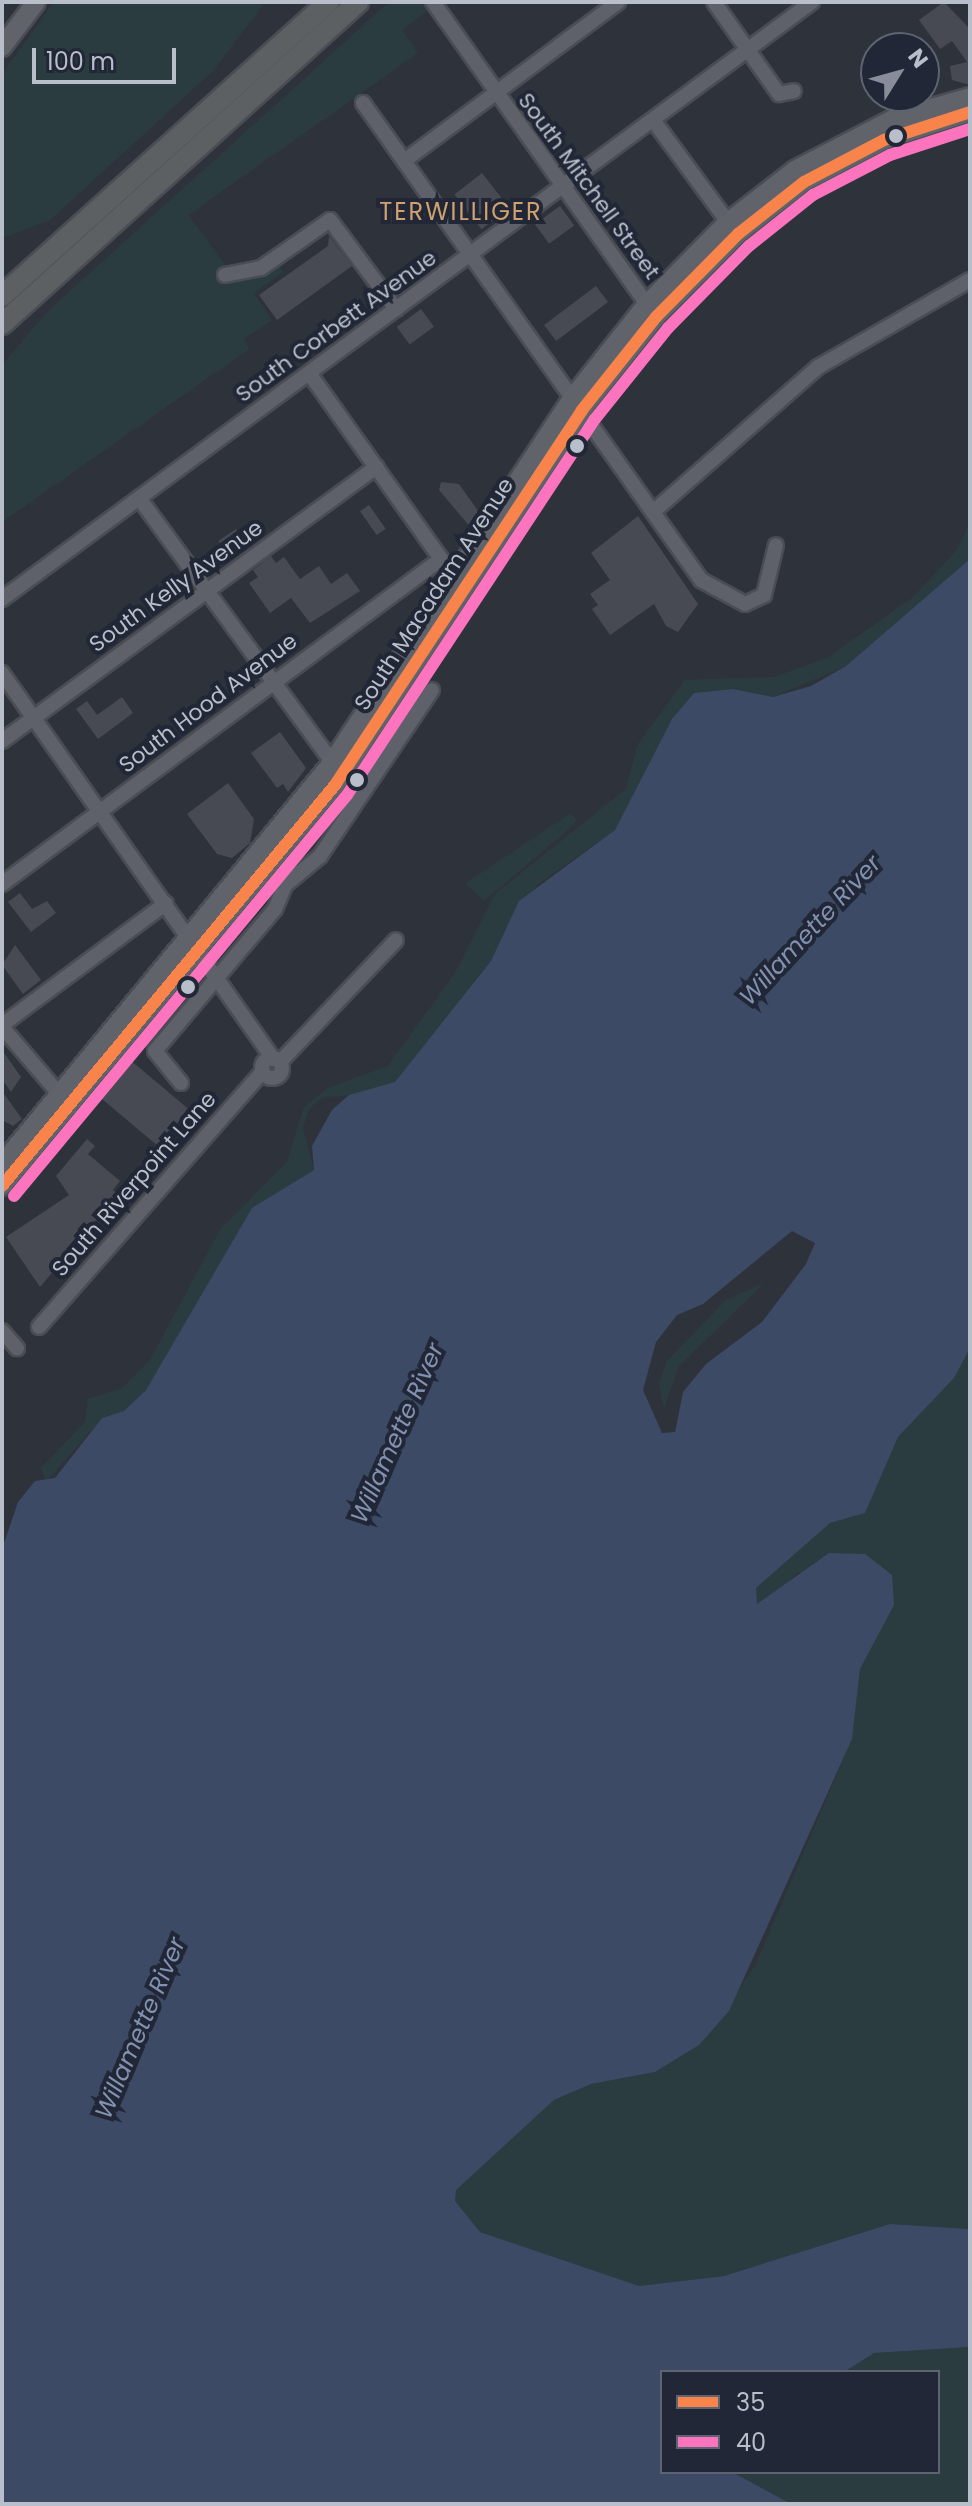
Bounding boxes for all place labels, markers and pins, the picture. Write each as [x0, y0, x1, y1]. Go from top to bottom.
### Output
unlabelled marker [888, 128, 904, 144]
unlabelled marker [569, 438, 585, 454]
unlabelled marker [349, 772, 365, 788]
unlabelled marker [180, 979, 196, 995]

